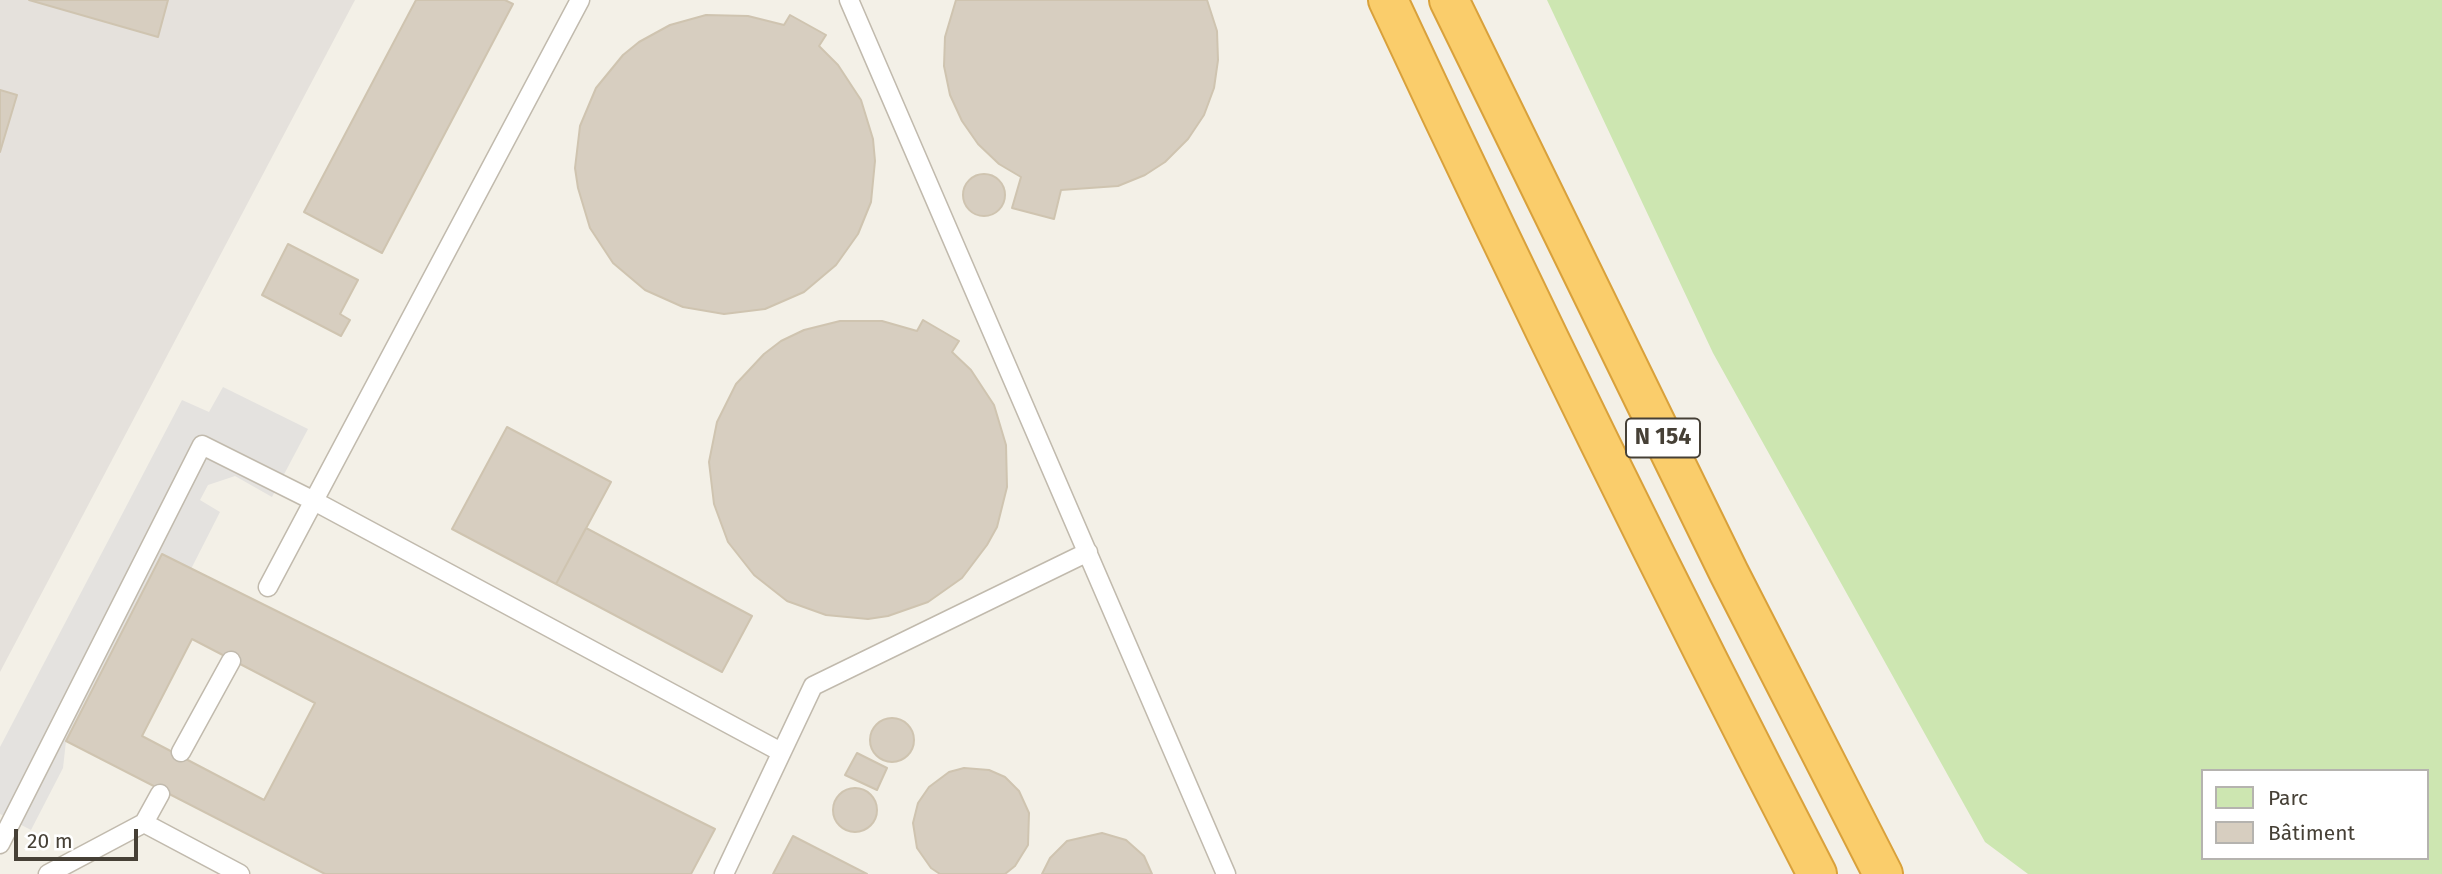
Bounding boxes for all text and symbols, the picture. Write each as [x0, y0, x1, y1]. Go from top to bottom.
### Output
road number: N 154 [1626, 418, 1700, 458]
legend [2200, 769, 2428, 860]
text: Parc [2268, 785, 2308, 811]
scale bar [18, 814, 142, 858]
text: Bâtiment [2268, 820, 2355, 846]
text: 20 m [27, 828, 73, 854]

